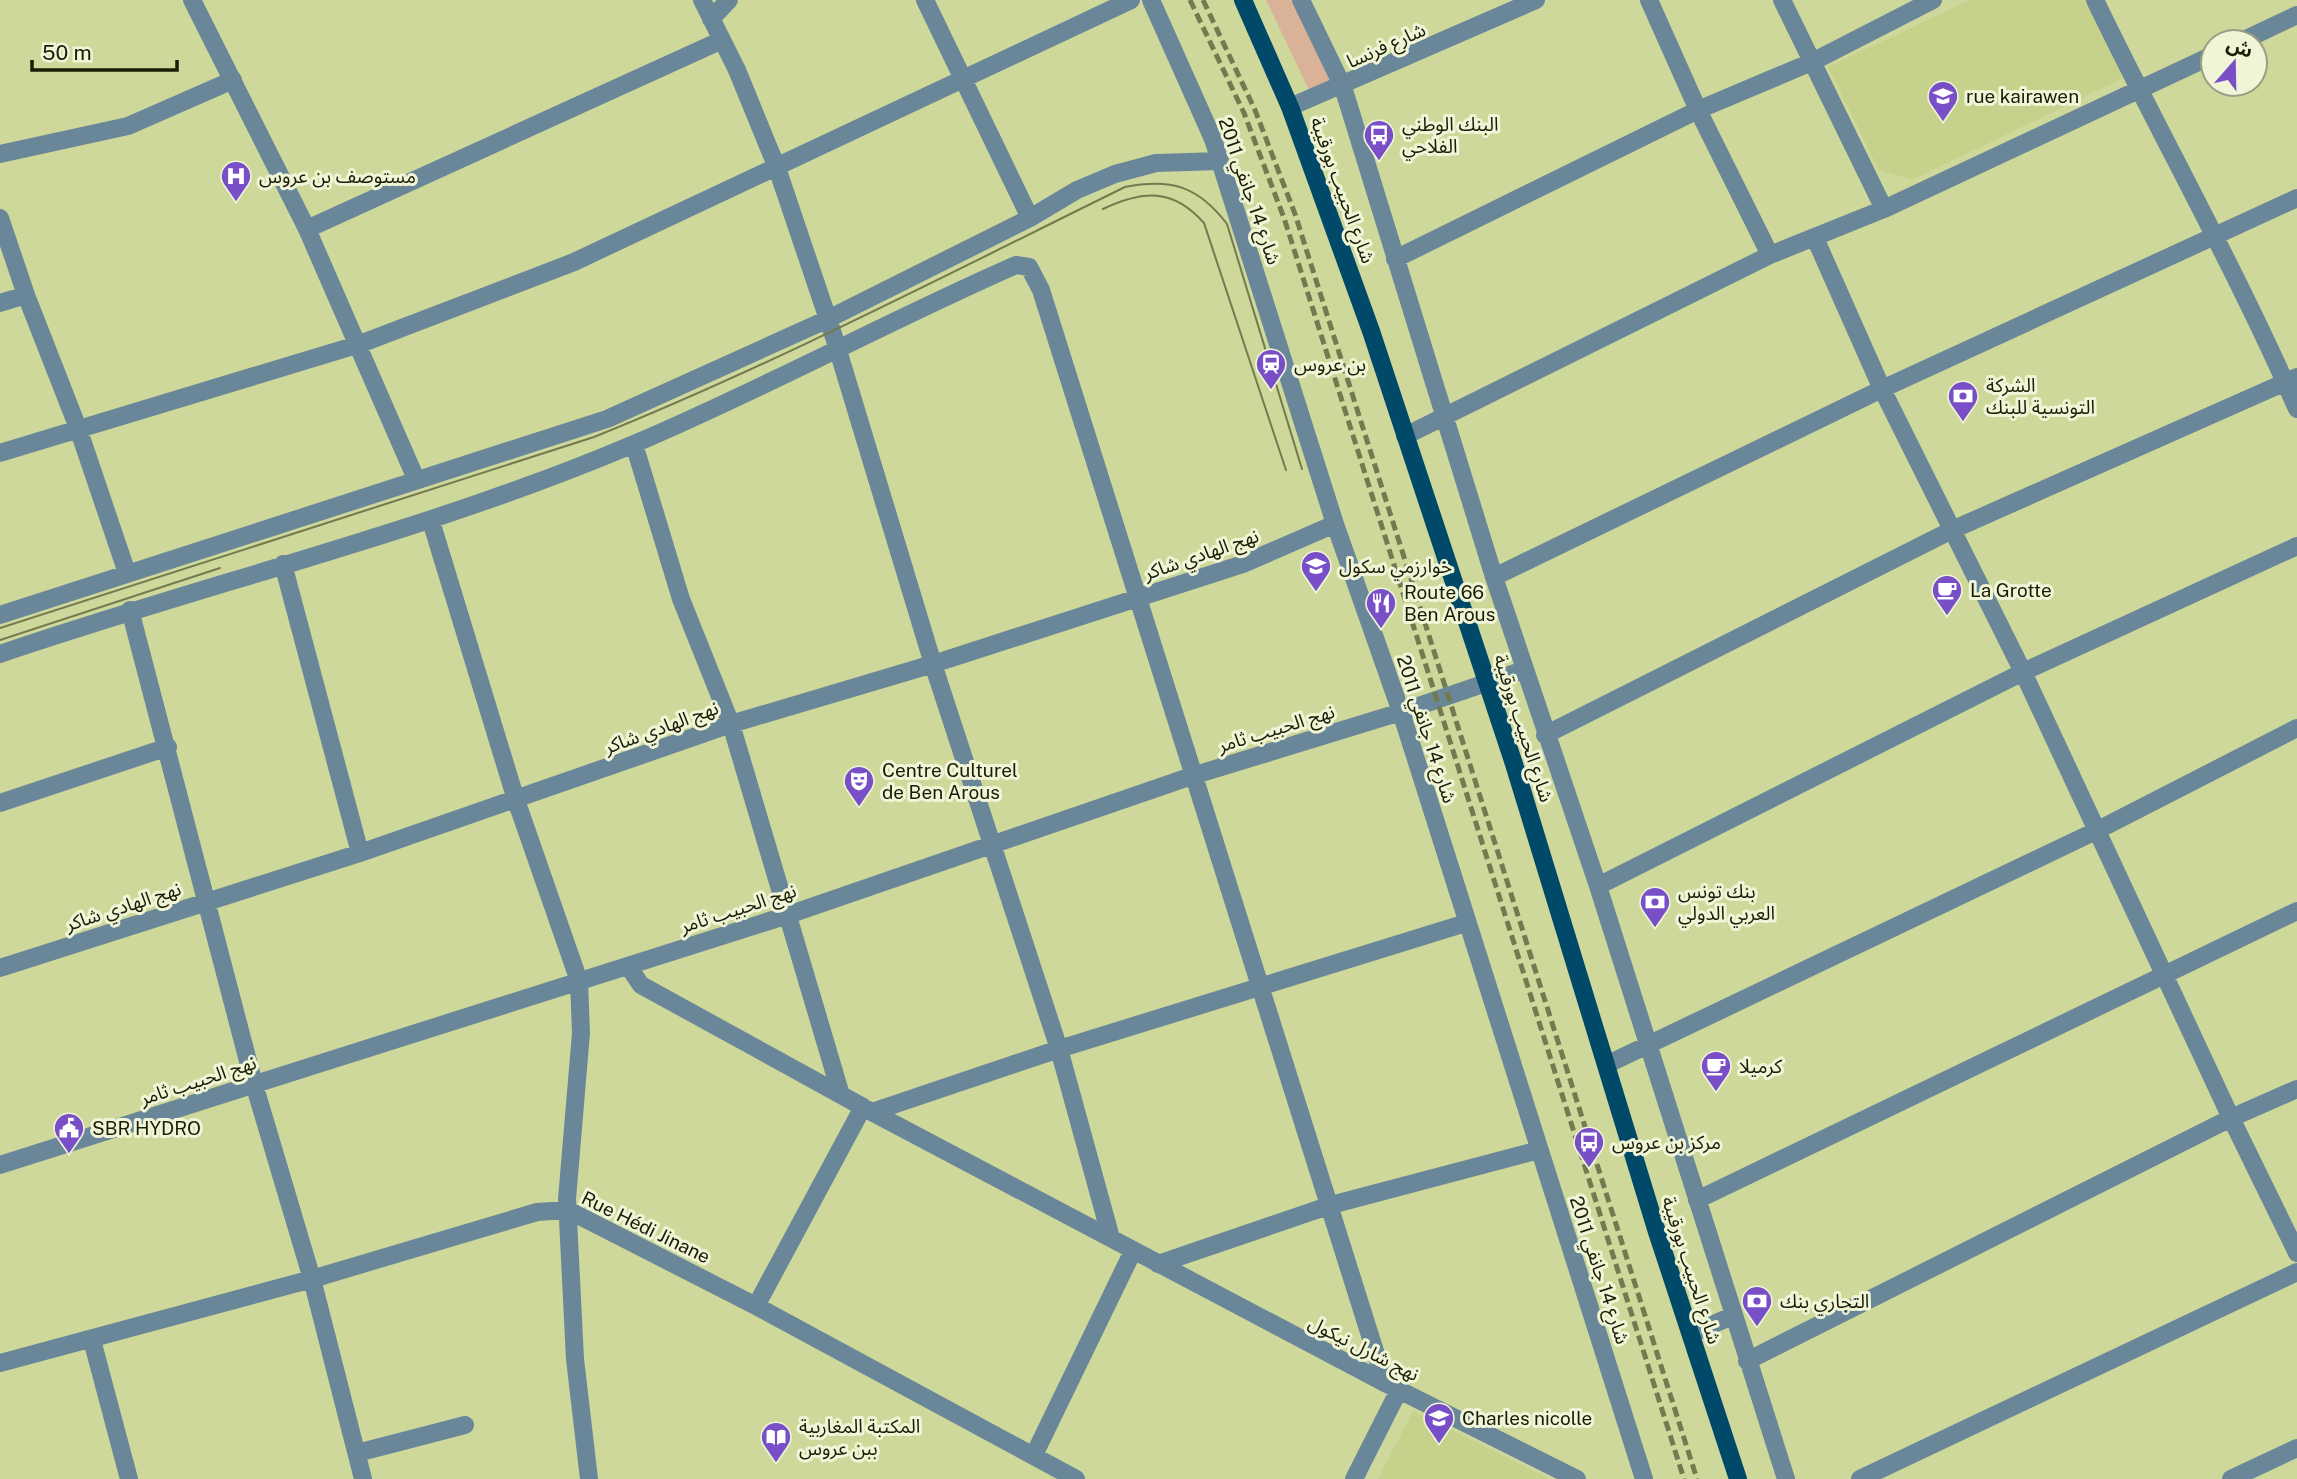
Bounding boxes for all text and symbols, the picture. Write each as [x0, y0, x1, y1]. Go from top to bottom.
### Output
street label: شارع فرنسا [1343, 18, 1430, 75]
scale bar [32, 28, 177, 72]
north arrow [2199, 28, 2269, 98]
text: ش [2224, 32, 2256, 62]
text: 50 m [42, 40, 92, 65]
school or university icon: rue kairawen [1926, 79, 1960, 123]
place label: rue kairawen [1966, 85, 2079, 107]
place label: البنك الوطني الفلاحي [1402, 113, 1498, 161]
street label: شارع الحبيب بورقيبة [1304, 114, 1380, 267]
street label: شارع 14 جانفي 2011 [1210, 115, 1286, 269]
bus stop icon: البنك الوطني الفلاحي [1362, 118, 1396, 162]
hospital icon: مستوصف بن عروس [219, 159, 253, 203]
place label: مستوصف بن عروس [259, 165, 416, 188]
station icon: بن عروس [1254, 347, 1288, 391]
place label: بن عروس [1294, 353, 1366, 376]
place label: الشركة التونسية للبنك [1986, 374, 2095, 419]
bank icon: الشركة التونسية للبنك [1946, 379, 1980, 423]
street label: نهج الهادي شاكر [1140, 524, 1263, 588]
school or university icon: خوارزمي سكول [1299, 549, 1333, 593]
place label: خوارزمي سكول [1339, 555, 1452, 581]
cafe icon: La Grotte [1930, 573, 1964, 617]
place label: La Grotte [1970, 579, 2052, 601]
place label: Route 66 Ben Arous [1404, 581, 1495, 625]
restaurant icon: Route 66 Ben Arous [1364, 586, 1398, 630]
street label: شارع الحبيب بورقيبة [1487, 651, 1558, 806]
street label: شارع 14 جانفي 2011 [1389, 652, 1461, 807]
street label: نهج الهادي شاكر [600, 696, 723, 762]
street label: نهج الحبيب ثامر [1214, 700, 1338, 760]
place label: Centre Culturel de Ben Arous [882, 759, 1018, 803]
theatre icon: Centre Culturel de Ben Arous [842, 764, 876, 808]
street label: نهج الهادي شاكر [61, 877, 185, 940]
street label: نهج الحبيب ثامر [676, 879, 800, 941]
place label: بنك تونس العربي الدولي [1678, 880, 1775, 928]
bank icon: بنك تونس العربي الدولي [1638, 885, 1672, 929]
cafe icon: كرميلا [1699, 1049, 1733, 1093]
street label: نهج الحبيب ثامر [136, 1051, 260, 1113]
place label: كرميلا [1739, 1055, 1783, 1078]
public building icon: SBR HYDRO [52, 1111, 86, 1155]
place label: SBR HYDRO [92, 1117, 201, 1139]
bus stop icon: مركز بن عروس [1572, 1125, 1606, 1169]
place label: مركز بن عروس [1612, 1131, 1721, 1154]
street label: Rue Hédi Jinane [578, 1186, 714, 1268]
street label: شارع 14 جانفي 2011 [1562, 1193, 1634, 1348]
street label: شارع الحبيب بورقيبة [1655, 1193, 1726, 1348]
bank icon: التجاري بنك [1740, 1284, 1774, 1328]
place label: التجاري بنك [1780, 1290, 1869, 1316]
street label: نهج شارل نيكول [1303, 1311, 1423, 1389]
school or university icon: Charles nicolle [1422, 1401, 1456, 1445]
place label: Charles nicolle [1462, 1407, 1592, 1429]
place label: المكتبة المغاربية ببن عروس [799, 1415, 920, 1460]
library icon: المكتبة المغاربية ببن عروس [759, 1420, 793, 1464]

